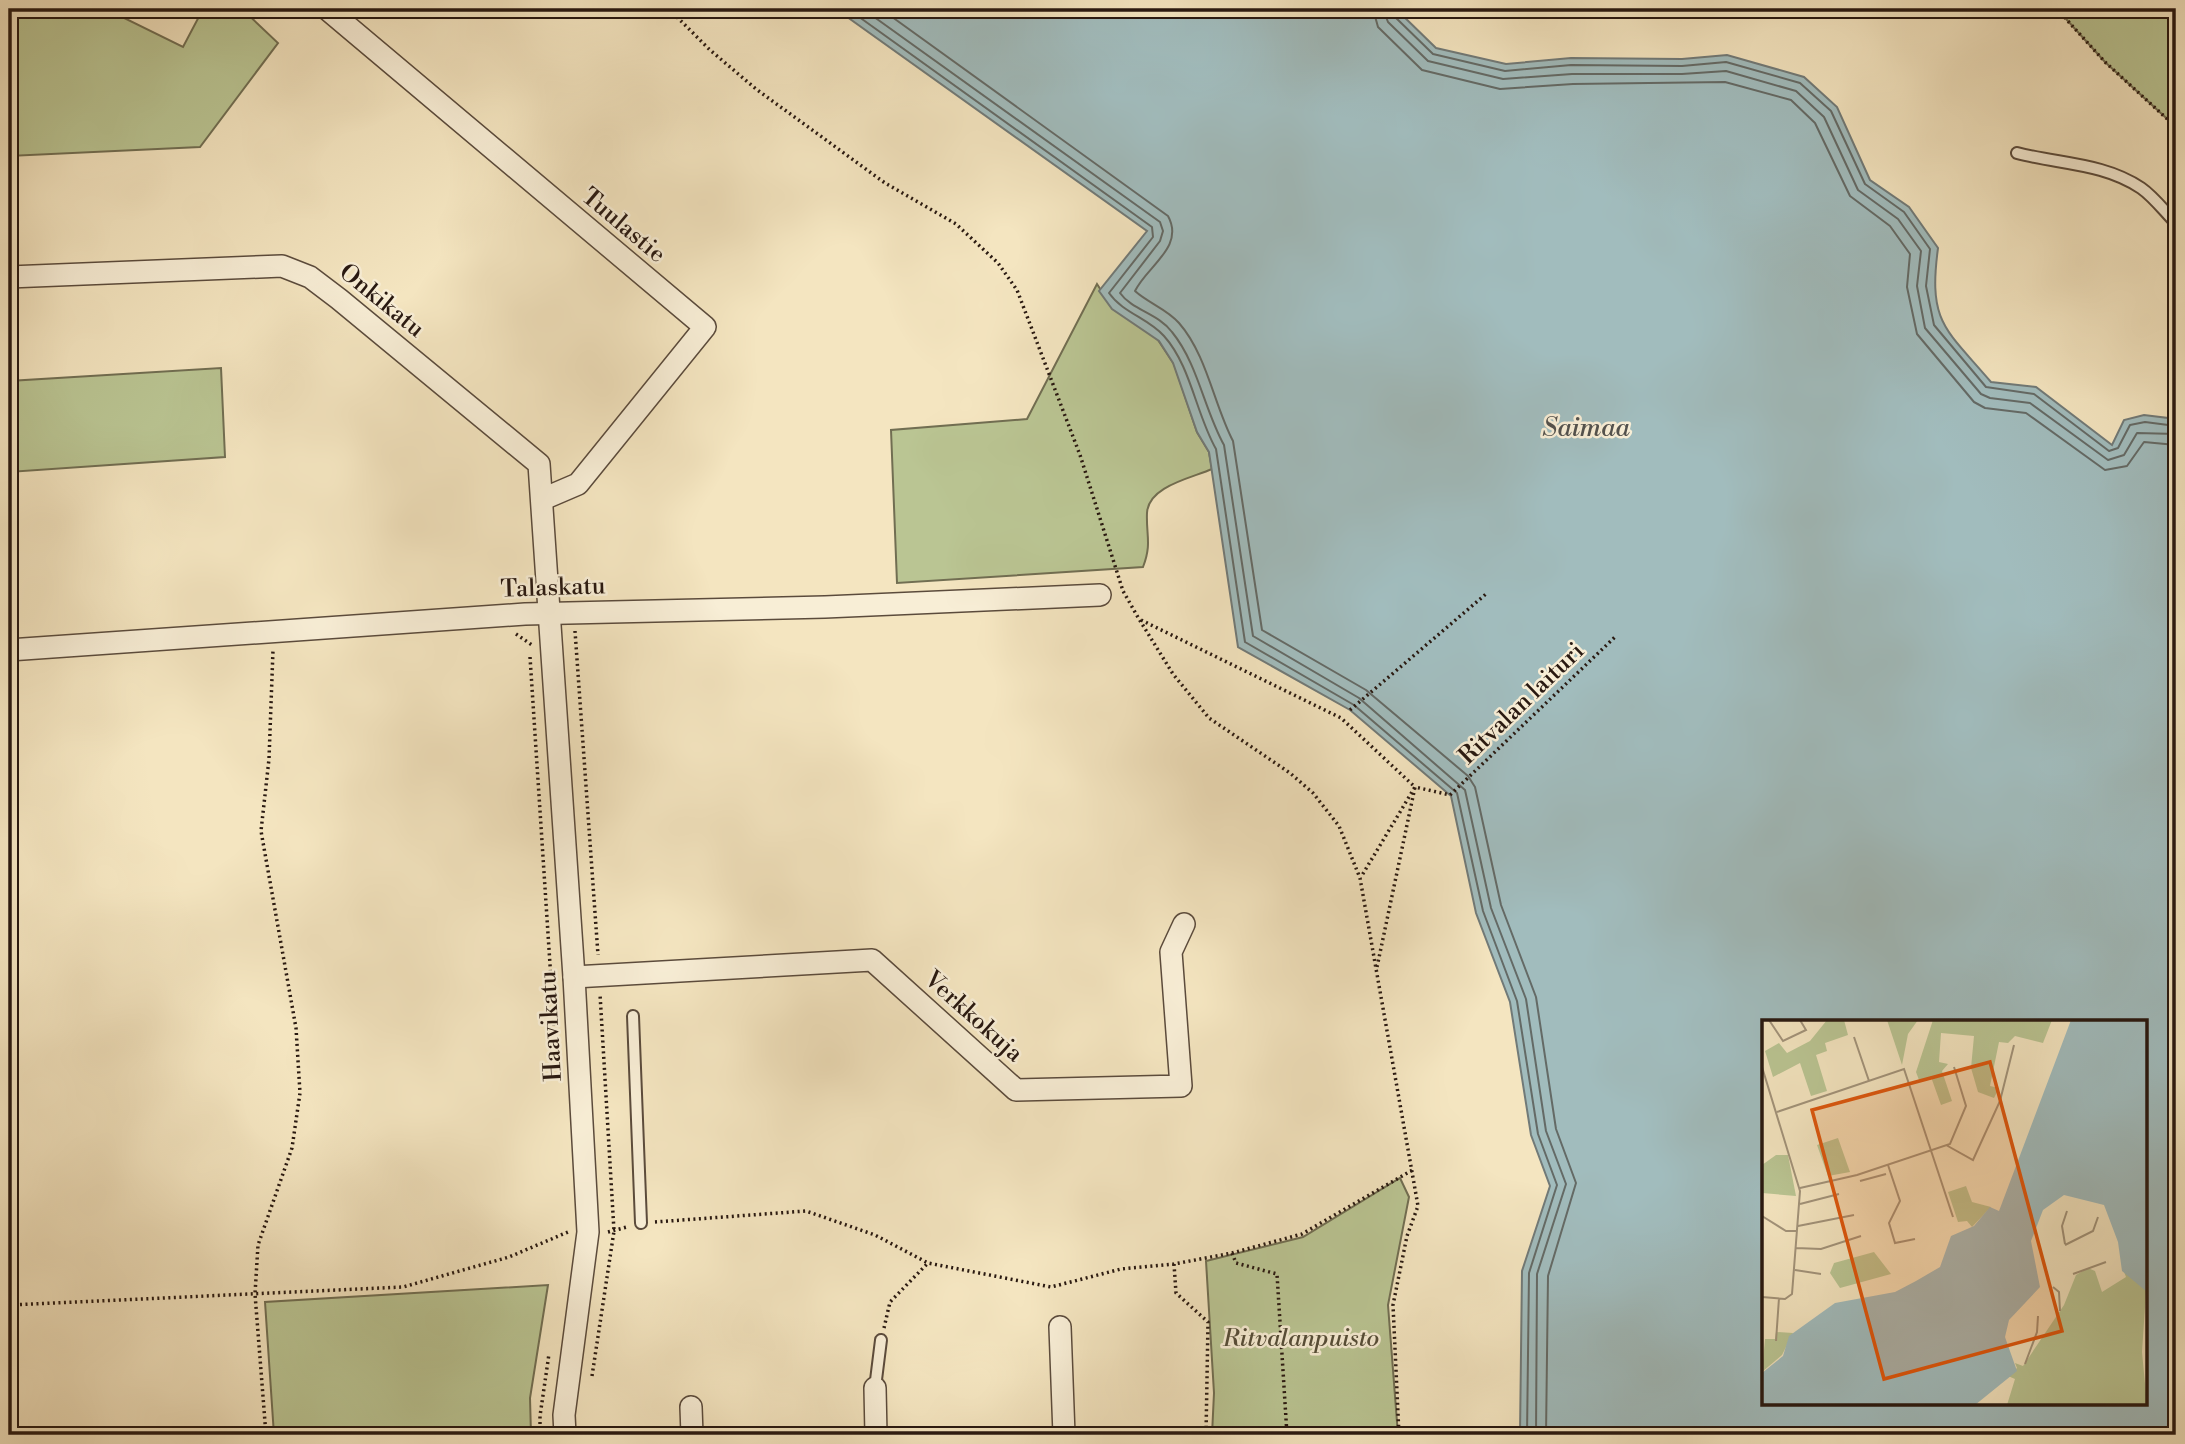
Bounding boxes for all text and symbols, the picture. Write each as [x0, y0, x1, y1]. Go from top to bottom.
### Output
street label: Tuulastie [575, 182, 672, 270]
street label: Onkikatu [333, 257, 430, 344]
water label: Saimaa [1542, 412, 1630, 444]
street label: Talaskatu [500, 571, 606, 605]
street label: Ritvalan laituri [1453, 636, 1591, 771]
street label: Verkkokuja [917, 964, 1030, 1069]
street label: Haavikatu [533, 970, 569, 1082]
inset map [1762, 1020, 2146, 1406]
park label: Ritvalanpuisto [1222, 1324, 1379, 1354]

